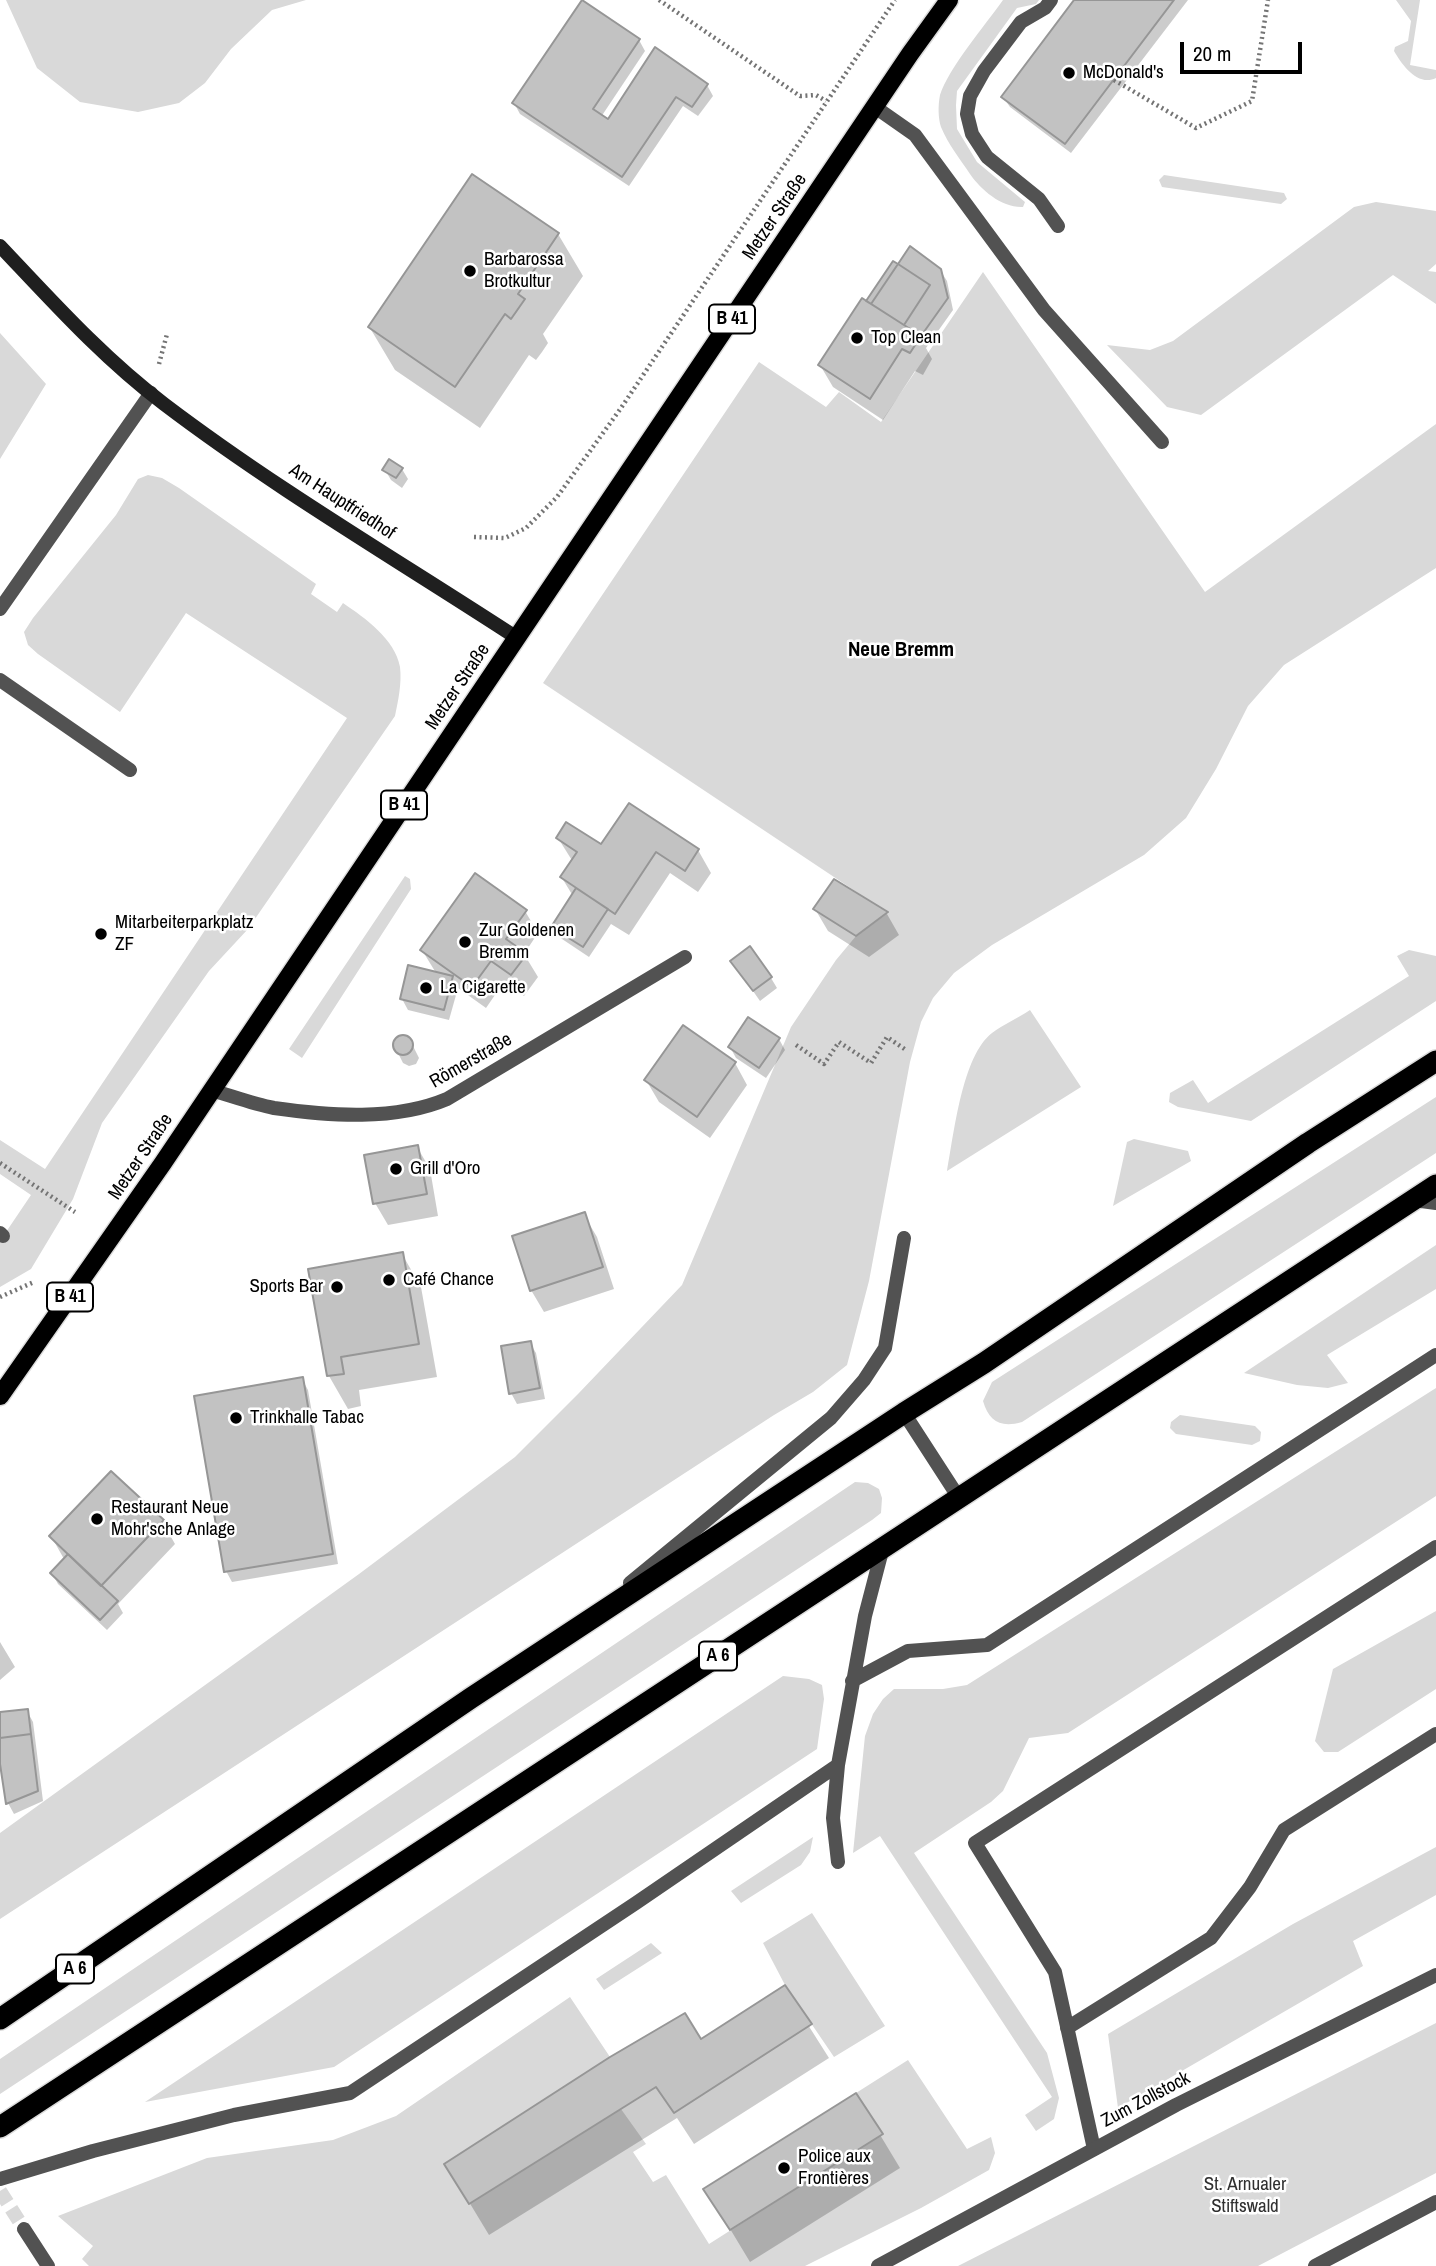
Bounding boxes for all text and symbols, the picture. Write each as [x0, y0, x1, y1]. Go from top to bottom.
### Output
scale bar [1184, 28, 1306, 72]
text: 20 m [1193, 39, 1231, 68]
place label: McDonald's [1083, 62, 1164, 84]
marker: McDonald's [1061, 65, 1077, 81]
street label: Metzer Straße [738, 170, 812, 264]
place label: Barbarossa Brotkultur [484, 249, 564, 293]
marker: Barbarossa Brotkultur [462, 263, 478, 279]
road number: B 41 [709, 304, 755, 334]
place label: Top Clean [871, 327, 941, 349]
marker: Top Clean [849, 330, 865, 346]
street label: Am Hauptfriedhof [285, 459, 399, 545]
district label: Neue Bremm [848, 637, 954, 663]
street label: Metzer Straße [421, 640, 495, 734]
road number: B 41 [381, 790, 427, 820]
place label: Mitarbeiterparkplatz ZF [115, 912, 254, 956]
place label: Zur Goldenen Bremm [479, 920, 574, 964]
marker: Mitarbeiterparkplatz ZF [93, 926, 109, 942]
marker: Zur Goldenen Bremm [457, 934, 473, 950]
place label: La Cigarette [440, 977, 526, 999]
marker: La Cigarette [418, 980, 434, 996]
street label: Römerstraße [426, 1028, 516, 1094]
street label: Metzer Straße [104, 1110, 178, 1204]
place label: Grill d'Oro [410, 1158, 481, 1180]
marker: Grill d'Oro [388, 1161, 404, 1177]
place label: Café Chance [403, 1269, 494, 1291]
marker: Café Chance [381, 1272, 397, 1288]
place label: Sports Bar [249, 1276, 323, 1298]
marker: Sports Bar [329, 1279, 345, 1295]
road number: B 41 [47, 1282, 93, 1312]
place label: Trinkhalle Tabac [250, 1407, 364, 1429]
marker: Trinkhalle Tabac [228, 1410, 244, 1426]
place label: Restaurant Neue Mohr'sche Anlage [111, 1497, 235, 1541]
marker: Restaurant Neue Mohr'sche Anlage [89, 1511, 105, 1527]
road number: A 6 [699, 1642, 737, 1671]
road number: A 6 [56, 1954, 94, 1983]
street label: Zum Zollstock [1098, 2067, 1194, 2133]
place label: Police aux Frontières [798, 2146, 871, 2190]
marker: Police aux Frontières [776, 2160, 792, 2176]
park label: St. Arnualer Stiftswald [1204, 2174, 1286, 2218]

